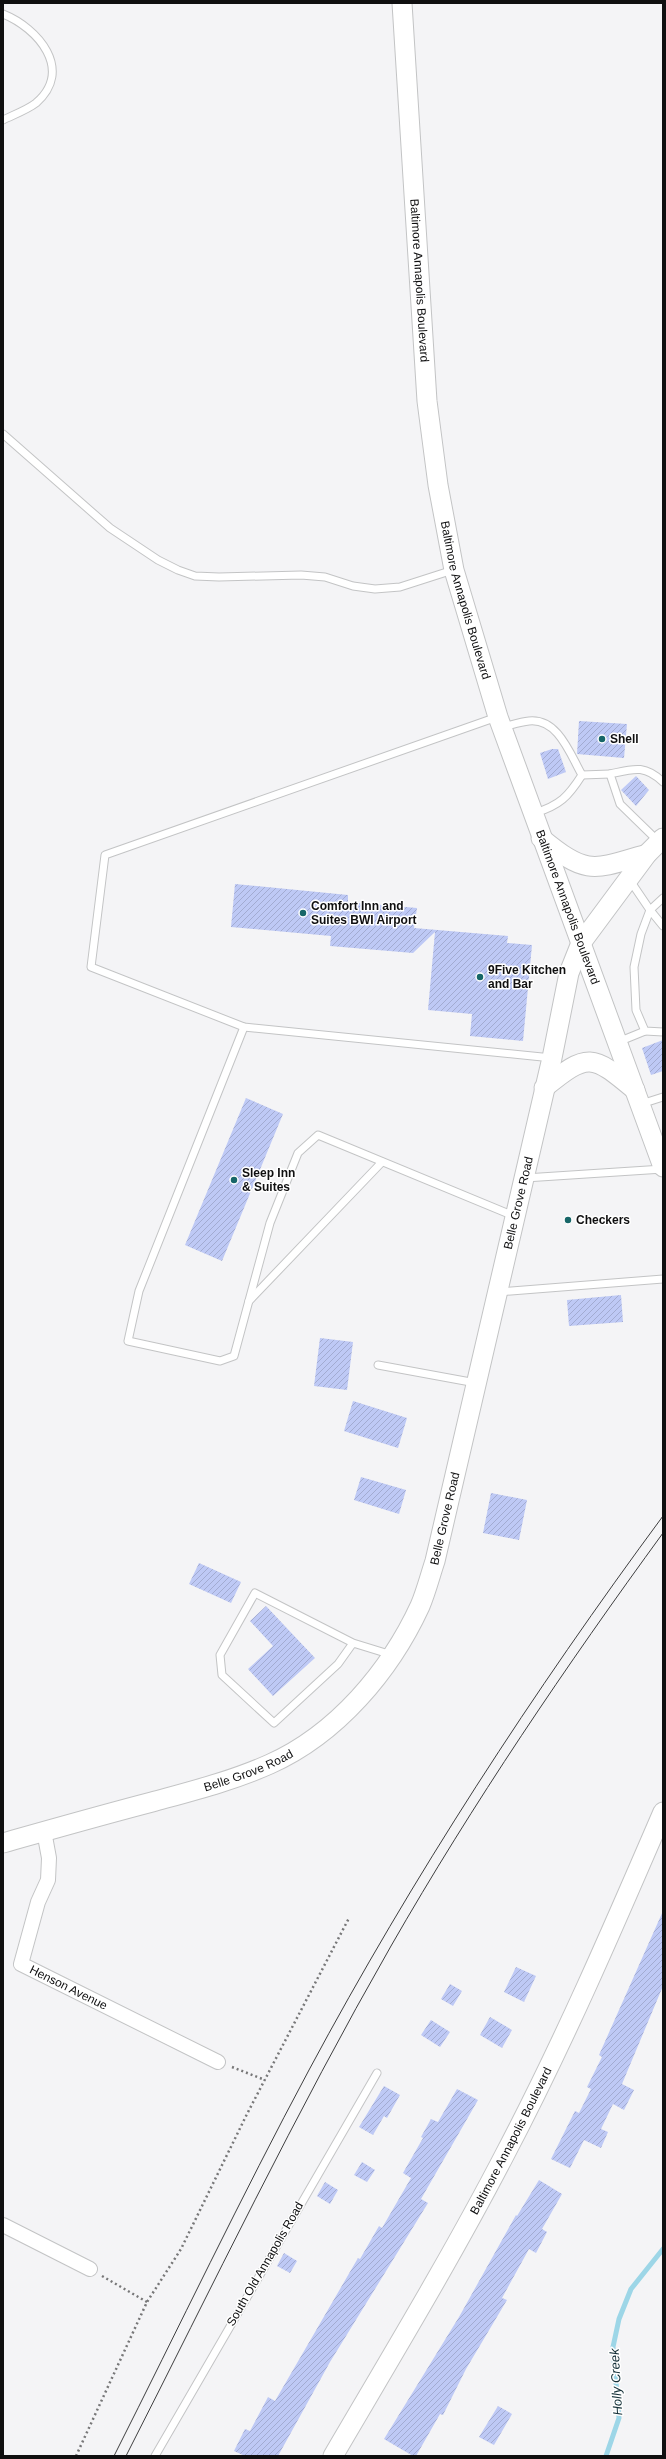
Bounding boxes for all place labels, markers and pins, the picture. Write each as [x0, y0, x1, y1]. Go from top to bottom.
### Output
place label: Shell [610, 732, 639, 746]
marker: Shell [597, 734, 607, 744]
place label: Comfort Inn and Suites BWI Airport [311, 899, 417, 927]
marker: Comfort Inn and Suites BWI Airport [298, 908, 308, 918]
place label: 9Five Kitchen and Bar [488, 963, 566, 991]
marker: 9Five Kitchen and Bar [475, 972, 485, 982]
place label: Sleep Inn & Suites [242, 1166, 295, 1194]
marker: Sleep Inn & Suites [229, 1175, 239, 1185]
place label: Checkers [576, 1213, 630, 1227]
marker: Checkers [563, 1215, 573, 1225]

